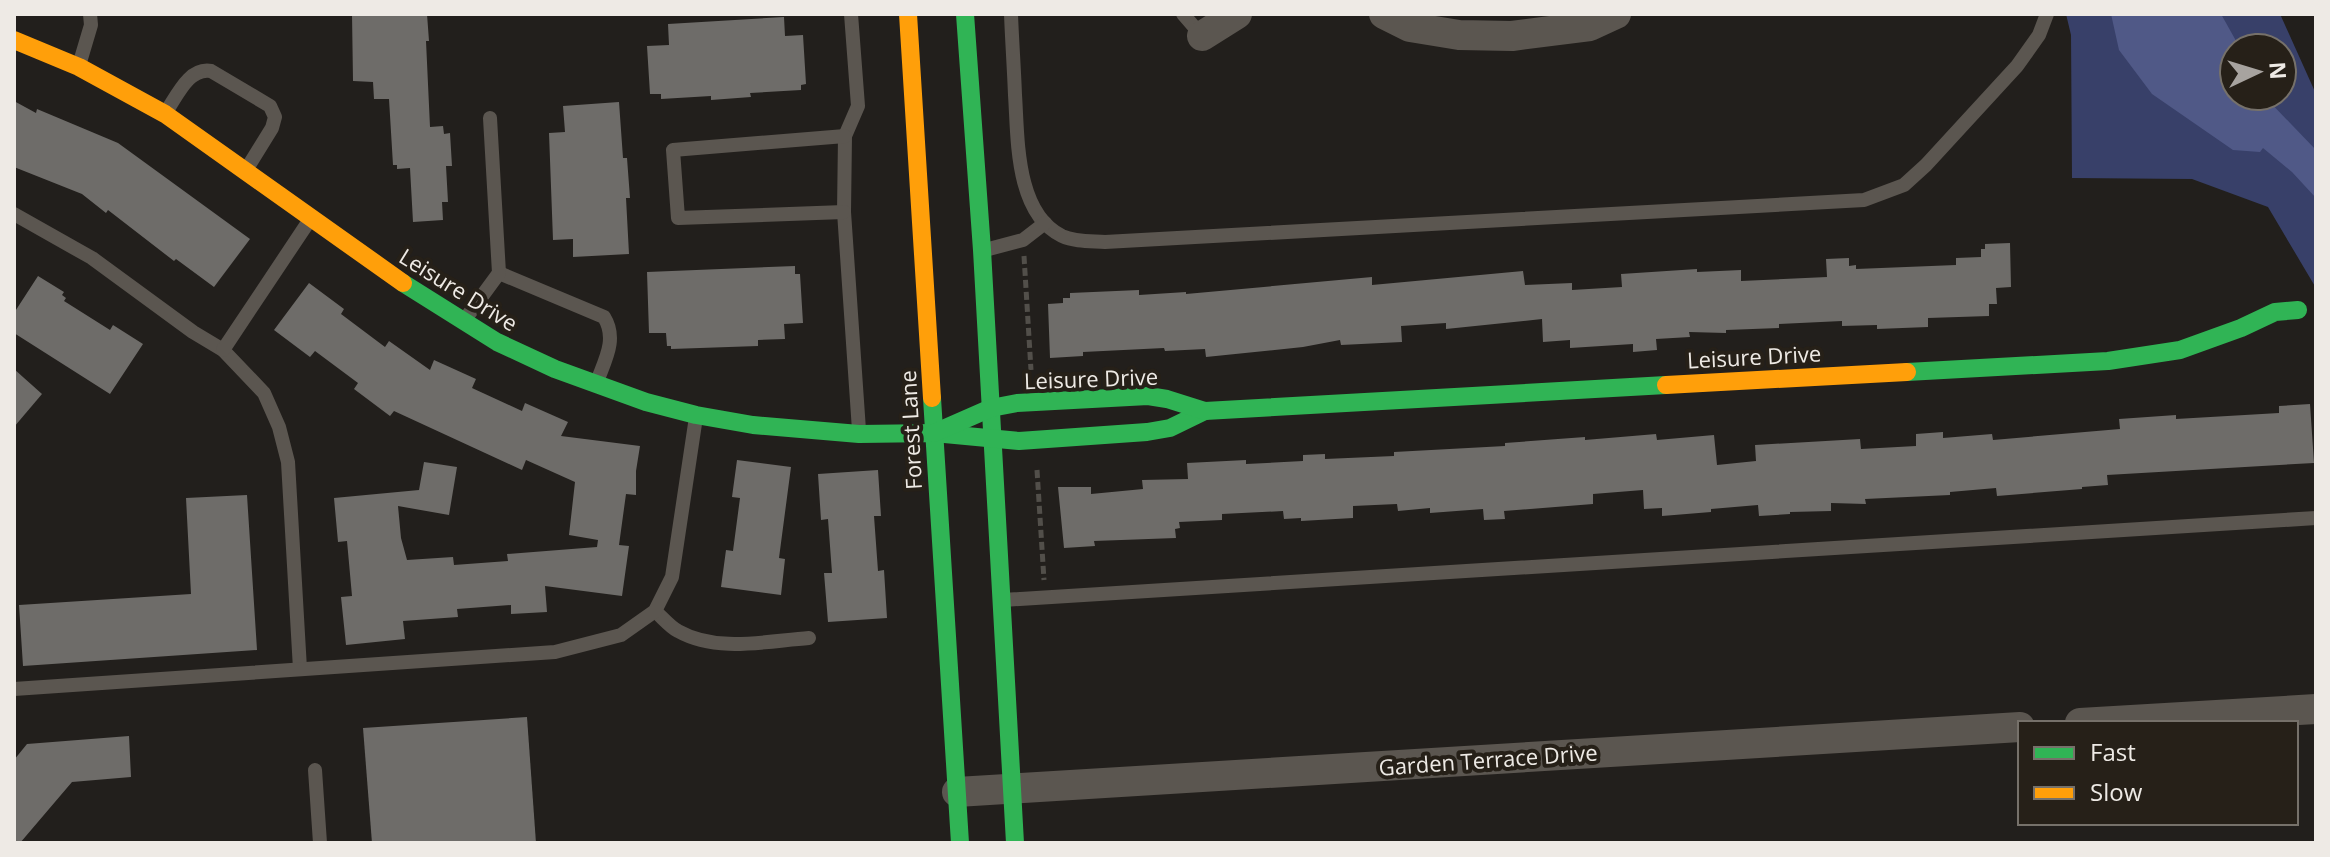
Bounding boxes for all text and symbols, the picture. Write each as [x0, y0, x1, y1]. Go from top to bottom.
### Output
north arrow [2218, 32, 2298, 112]
text: N [2263, 61, 2295, 81]
street label: Leisure Drive [394, 241, 524, 337]
street label: Leisure Drive [1686, 338, 1822, 374]
street label: Leisure Drive [1023, 361, 1159, 395]
street label: Forest Lane [892, 370, 928, 490]
legend [2018, 721, 2298, 825]
text: Fast [2090, 735, 2136, 768]
street label: Garden Terrace Drive [1378, 736, 1598, 782]
text: Slow [2090, 775, 2143, 808]

